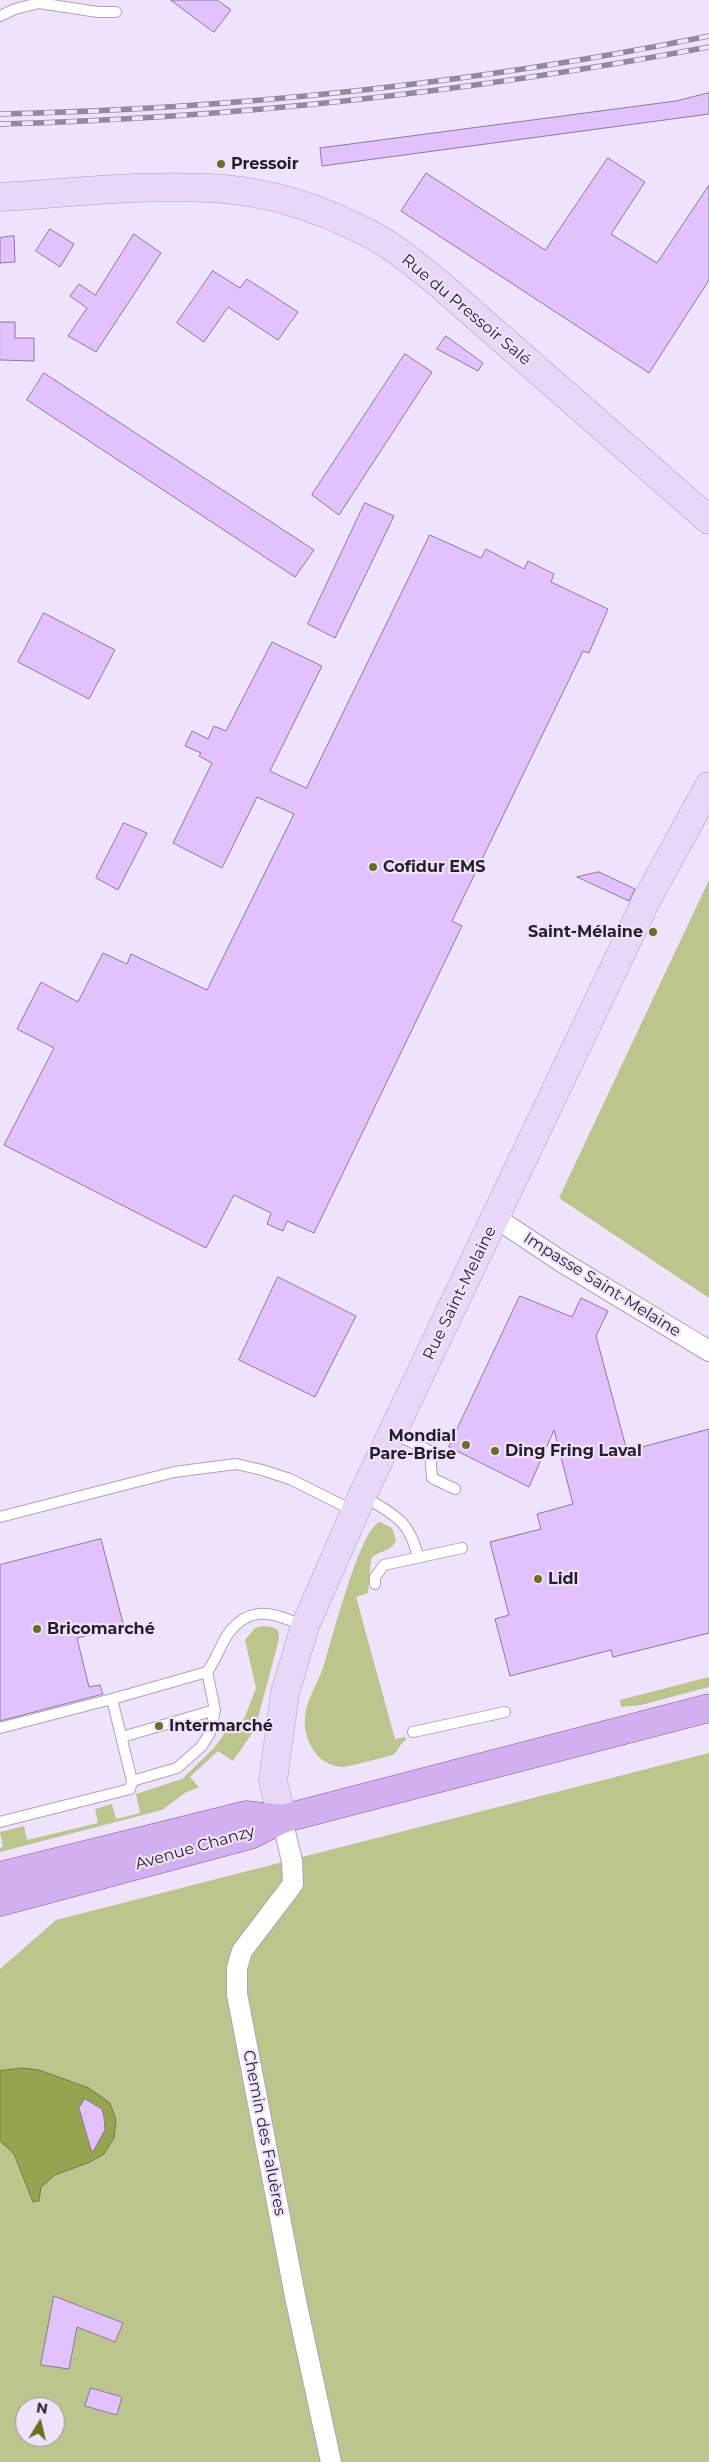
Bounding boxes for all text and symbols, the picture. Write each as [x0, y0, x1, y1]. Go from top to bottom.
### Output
place label: Pressoir [231, 154, 299, 174]
marker: Pressoir [215, 158, 227, 170]
street label: Rue du Pressoir Salé [397, 250, 535, 370]
place label: Cofidur EMS [383, 857, 486, 877]
marker: Cofidur EMS [367, 861, 379, 873]
place label: Saint-Mélaine [528, 922, 643, 942]
marker: Saint-Mélaine [647, 926, 659, 938]
street label: Rue Saint-Melaine [419, 1223, 501, 1363]
street label: Impasse Saint-Melaine [520, 1229, 684, 1341]
place label: Mondial Pare-Brise [369, 1426, 456, 1464]
marker: Mondial Pare-Brise [460, 1439, 472, 1451]
place label: Ding Fring Laval [505, 1441, 642, 1461]
marker: Ding Fring Laval [489, 1445, 501, 1457]
place label: Lidl [548, 1569, 578, 1589]
marker: Lidl [532, 1573, 544, 1585]
place label: Bricomarché [47, 1619, 155, 1639]
marker: Bricomarché [31, 1623, 43, 1635]
place label: Intermarché [169, 1716, 273, 1736]
marker: Intermarché [153, 1720, 165, 1732]
street label: Avenue Chanzy [133, 1822, 257, 1874]
street label: Chemin des Faluères [239, 2049, 289, 2217]
north arrow [15, 2397, 65, 2447]
text: N [35, 2398, 49, 2418]

